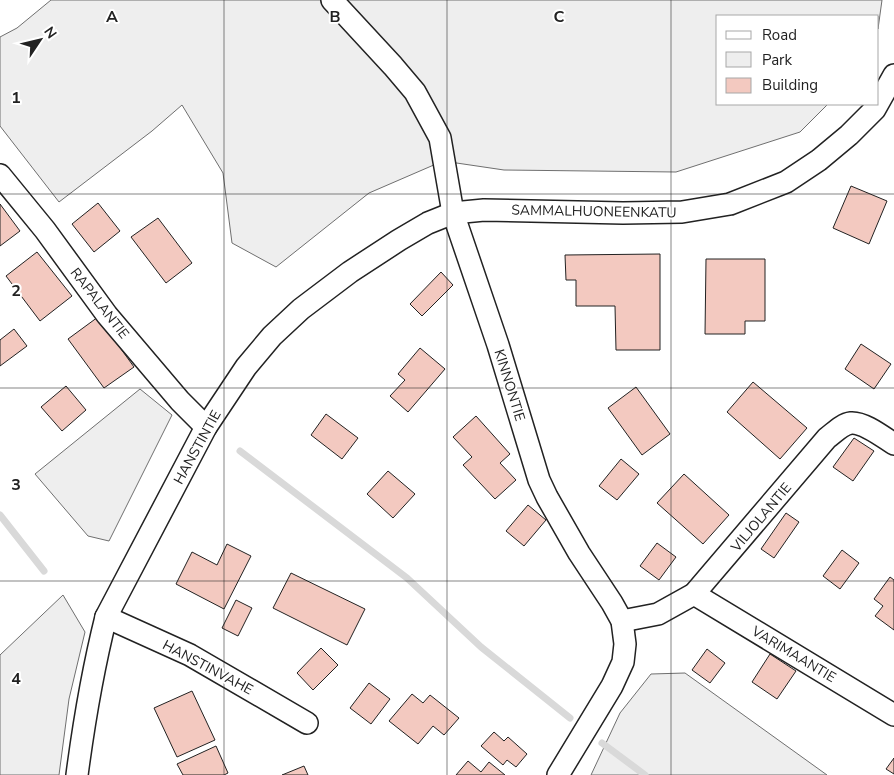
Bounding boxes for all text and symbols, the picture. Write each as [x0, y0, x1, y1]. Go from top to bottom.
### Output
text: A [106, 6, 118, 28]
text: B [329, 6, 341, 28]
text: C [554, 6, 565, 28]
north arrow [15, 15, 65, 65]
legend [716, 15, 879, 105]
text: N [39, 23, 61, 43]
text: Road [762, 25, 797, 45]
text: Park [762, 50, 792, 70]
text: Building [762, 75, 818, 95]
text: 1 [11, 87, 21, 109]
street label: SAMMALHUONEENKATU [511, 201, 677, 222]
street label: RAPALANTIE [66, 264, 133, 343]
text: 2 [11, 280, 21, 302]
street label: KINNONTIE [490, 347, 529, 423]
street label: HANSTINTIE [169, 407, 226, 488]
text: 3 [11, 474, 21, 496]
street label: VILJOLANTIE [726, 479, 796, 557]
street label: VARIMAANTIE [747, 621, 839, 687]
street label: HANSTINVAHE [159, 636, 256, 699]
text: 4 [11, 668, 21, 690]

